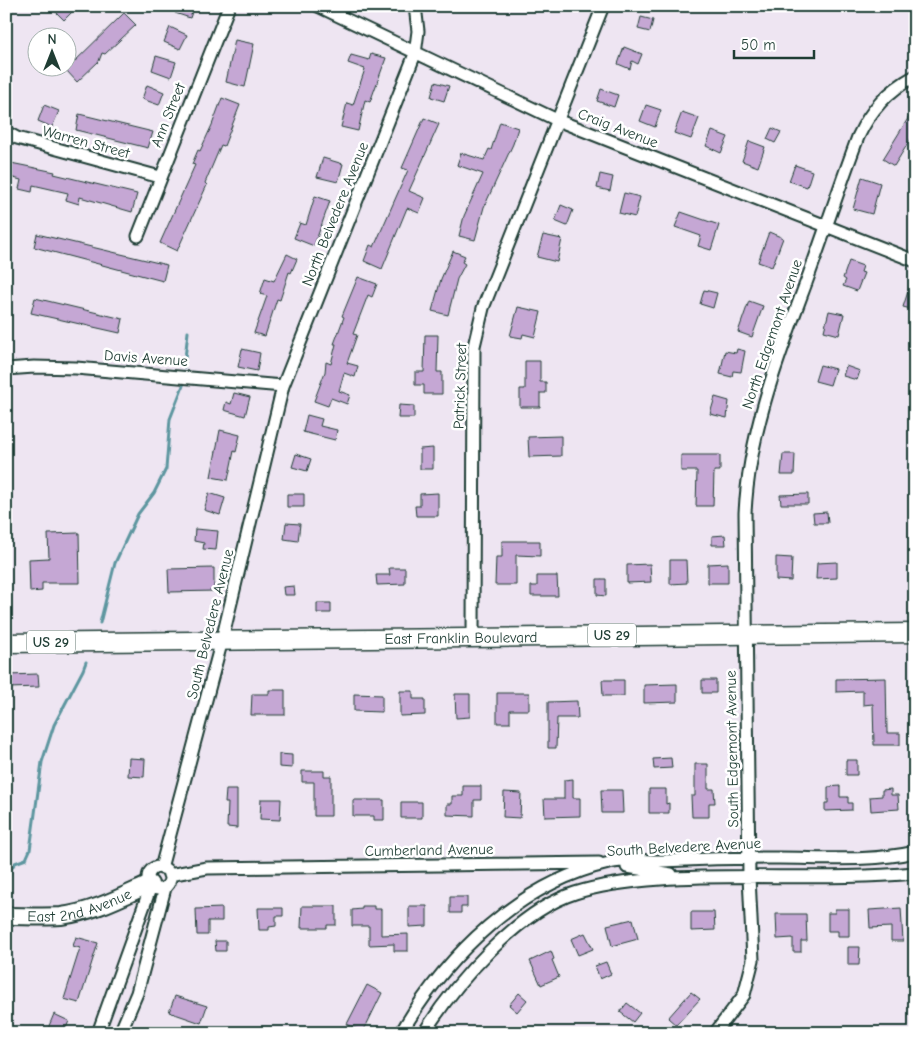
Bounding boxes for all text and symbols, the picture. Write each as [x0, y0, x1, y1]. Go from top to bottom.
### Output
north arrow [28, 28, 78, 78]
scale bar [734, 28, 814, 60]
text: N [47, 31, 57, 48]
text: 50 m [741, 36, 776, 54]
street label: Ann Street [147, 80, 189, 150]
street label: Craig Avenue [575, 104, 661, 152]
street label: Warren Street [40, 122, 132, 162]
street label: North Belvedere Avenue [298, 139, 372, 289]
street label: North Edgemont Avenue [738, 256, 806, 411]
street label: Patrick Street [450, 342, 471, 429]
street label: Davis Avenue [104, 346, 189, 370]
street label: South Belvedere Avenue [183, 547, 237, 701]
road number: US 29 [588, 624, 636, 646]
street label: East Franklin Boulevard [384, 628, 538, 648]
road number: US 29 [27, 630, 75, 654]
street label: South Edgemont Avenue [722, 670, 742, 828]
street label: South Belvedere Avenue [607, 834, 762, 860]
street label: Cumberland Avenue [364, 840, 494, 860]
street label: East 2nd Avenue [27, 885, 135, 925]

